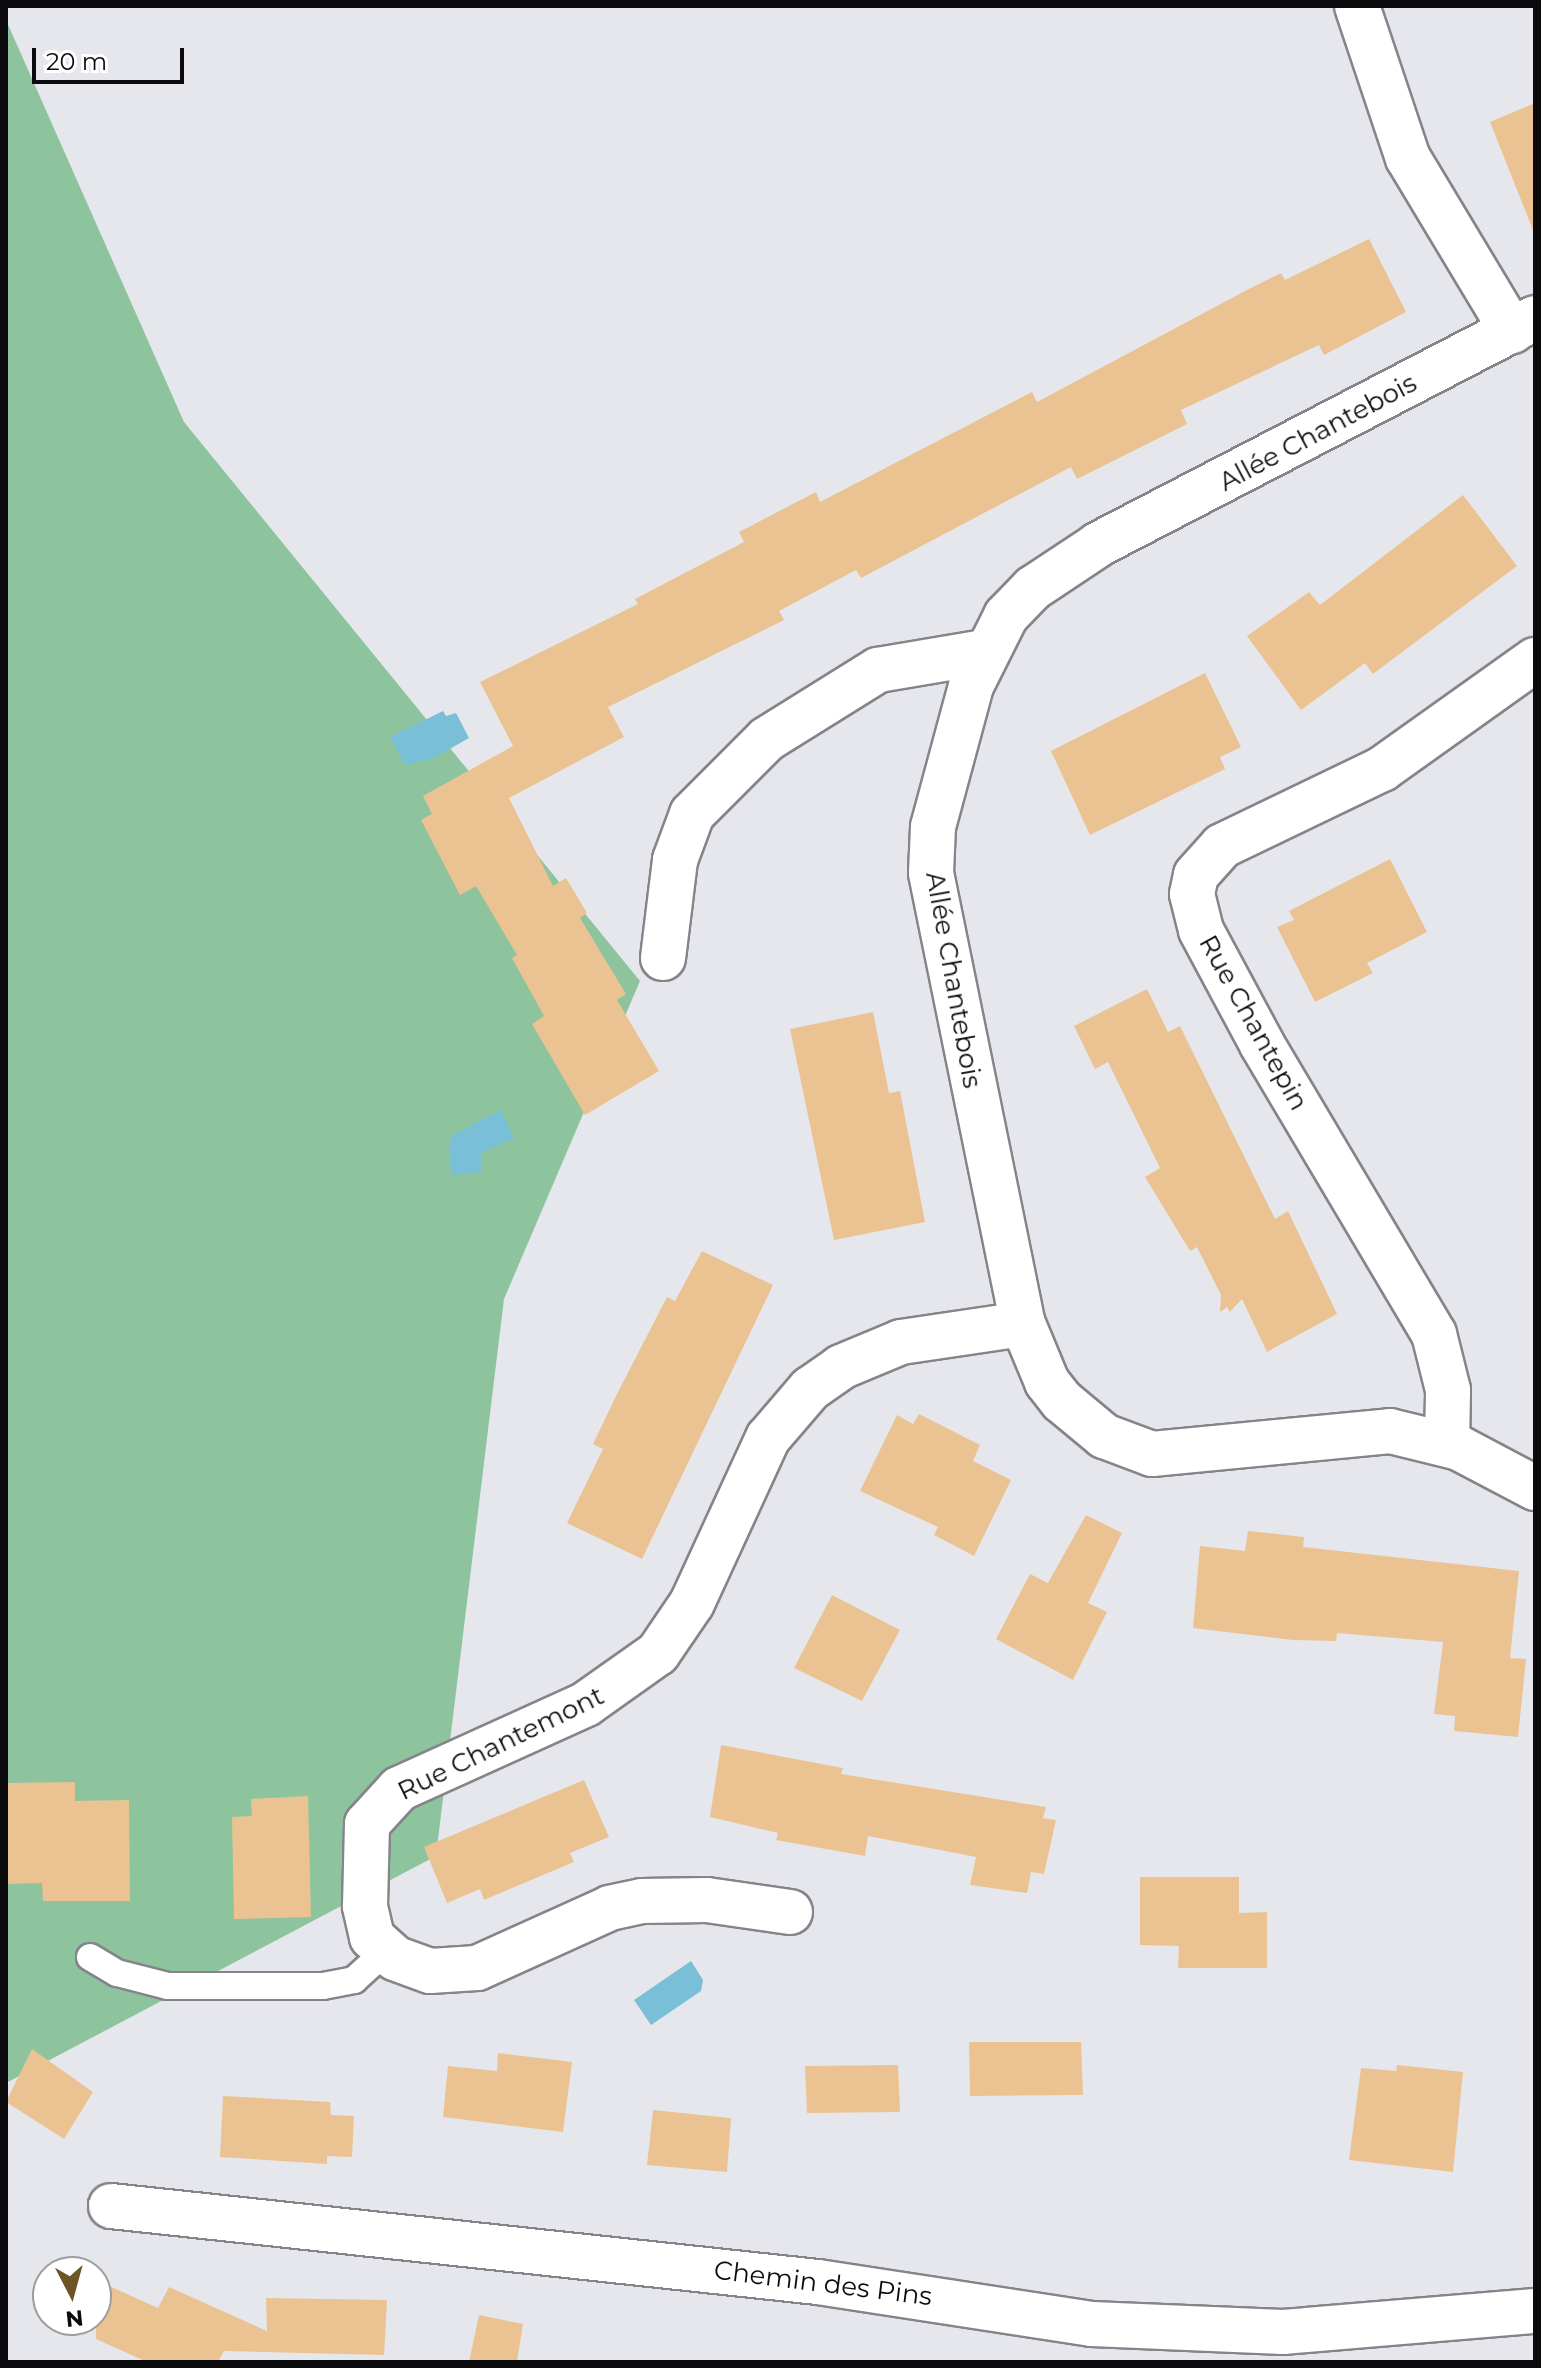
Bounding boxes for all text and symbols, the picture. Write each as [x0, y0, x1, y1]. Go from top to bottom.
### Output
scale bar [36, 32, 188, 82]
text: 20 m [46, 47, 107, 76]
street label: Allée Chantebois [1214, 368, 1422, 498]
street label: Allée Chantebois [919, 869, 987, 1091]
street label: Rue Chantepin [1192, 930, 1314, 1116]
street label: Rue Chantemont [393, 1681, 609, 1807]
street label: Chemin des Pins [712, 2255, 934, 2313]
north arrow [32, 2256, 112, 2336]
text: N [64, 2304, 85, 2333]

